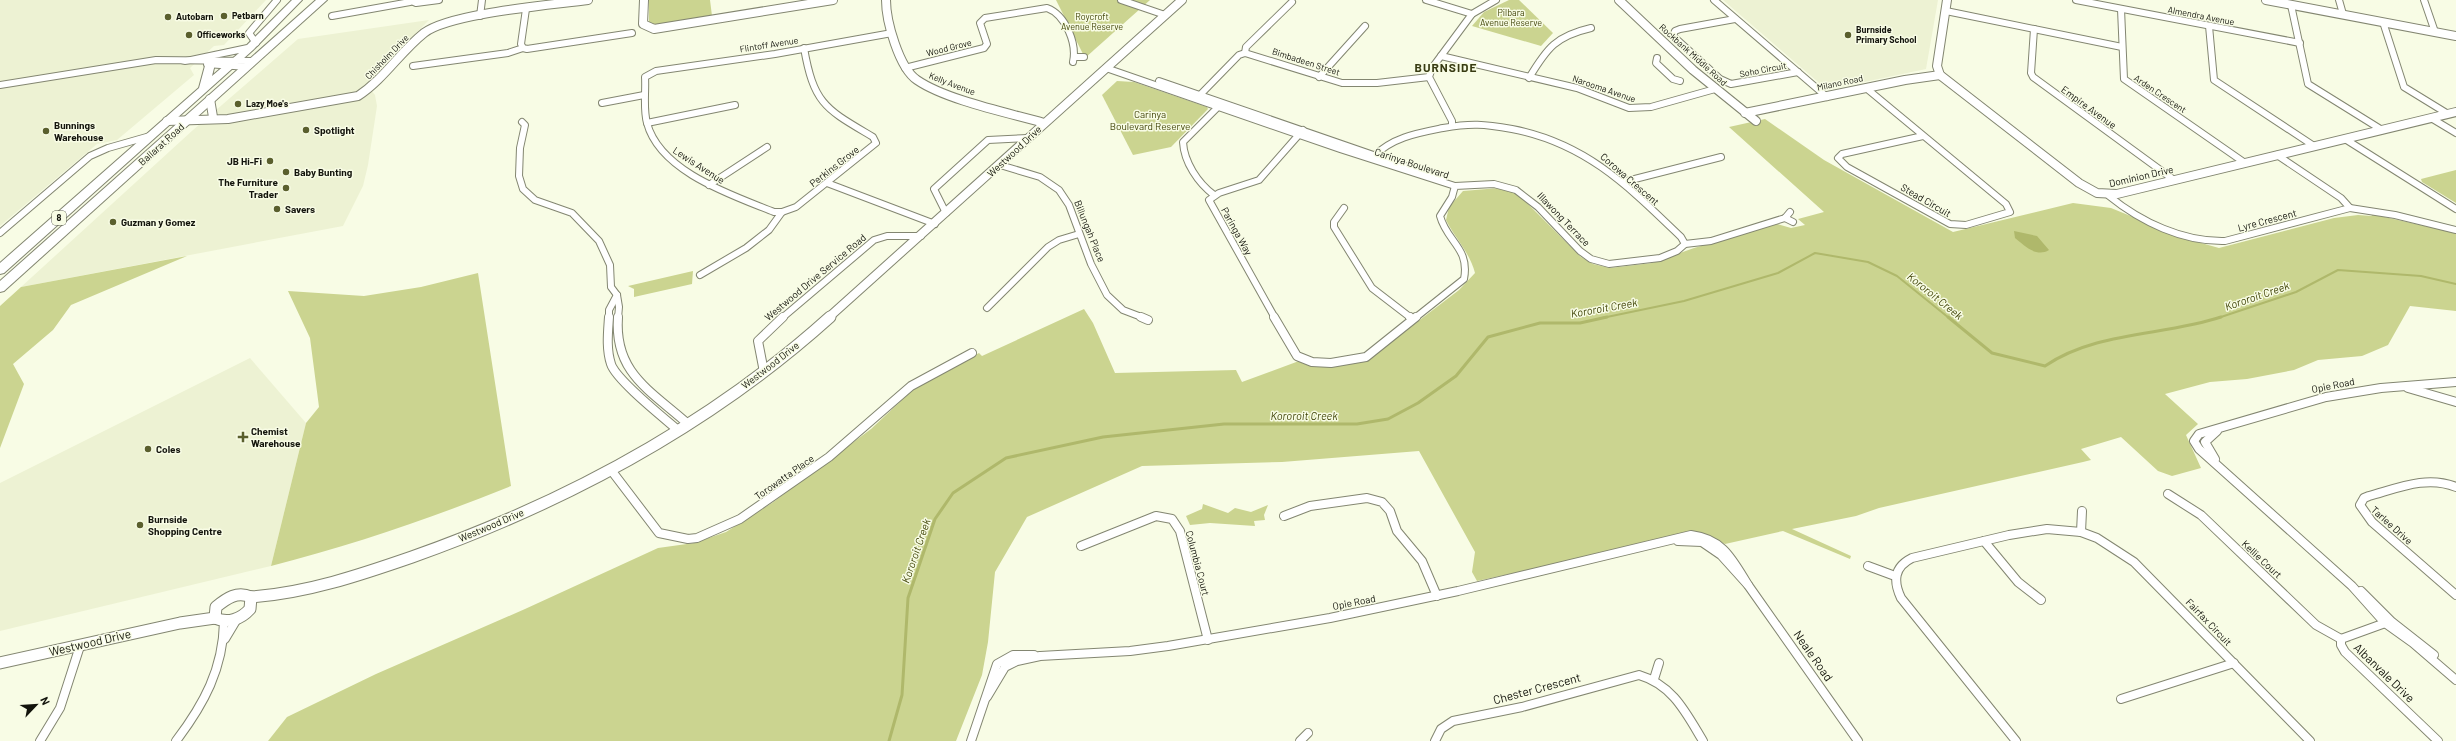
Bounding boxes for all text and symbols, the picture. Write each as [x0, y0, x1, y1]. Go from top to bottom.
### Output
street label: Almendra Avenue [2167, 4, 2236, 27]
park label: Pilbara Avenue Reserve [1480, 7, 1542, 28]
place label: Petbarn [232, 10, 264, 21]
place label: Autobarn [176, 11, 214, 22]
marker: Petbarn [219, 11, 229, 21]
park label: Roycroft Avenue Reserve [1061, 11, 1123, 32]
marker: Autobarn [163, 12, 173, 22]
street label: Rockbank Middle Road [1657, 21, 1730, 88]
place label: Burnside Primary School [1856, 24, 1917, 45]
place label: Officeworks [197, 29, 246, 40]
marker: Officeworks [184, 30, 194, 40]
marker: Burnside Primary School [1843, 30, 1853, 40]
street label: Chisholm Drive [363, 32, 411, 81]
street label: Flintoff Avenue [739, 34, 799, 55]
street label: Wood Grove [925, 37, 973, 58]
street label: Bimbadeen Street [1271, 45, 1341, 78]
district label: BURNSIDE [1414, 60, 1478, 74]
street label: Soho Circuit [1738, 60, 1787, 79]
street label: Kelly Avenue [927, 70, 977, 97]
street label: Milano Road [1816, 72, 1864, 93]
street label: Arden Crescent [2132, 72, 2188, 115]
street label: Narooma Avenue [1571, 73, 1637, 105]
street label: Empire Avenue [2059, 83, 2119, 131]
place label: Lazy Moe's [246, 98, 289, 109]
marker: Lazy Moe's [233, 99, 243, 109]
park label: Carinya Boulevard Reserve [1110, 108, 1190, 132]
place label: Bunnings Warehouse [54, 119, 104, 143]
street label: Ballarat Road [136, 120, 186, 168]
street label: Westwood Drive [984, 123, 1044, 179]
place label: Spotlight [314, 124, 355, 136]
marker: Spotlight [301, 125, 311, 135]
marker: Bunnings Warehouse [41, 126, 51, 136]
street label: Perkins Grove [807, 143, 861, 189]
street label: Lewis Avenue [671, 144, 727, 186]
street label: Carinya Boulevard [1373, 145, 1451, 181]
street label: Corowa Crescent [1598, 150, 1662, 208]
place label: JB Hi-Fi [227, 155, 262, 167]
marker: JB Hi-Fi [265, 156, 275, 166]
street label: Dominion Drive [2108, 163, 2174, 189]
place label: Baby Bunting [294, 166, 353, 178]
marker: Baby Bunting [281, 167, 291, 177]
place label: The Furniture Trader [218, 176, 279, 200]
street label: Stead Circuit [1899, 181, 1954, 219]
marker: The Furniture Trader [281, 183, 291, 193]
street label: Illawong Terrace [1535, 189, 1593, 249]
street label: Billungah Place [1072, 198, 1108, 264]
place label: Savers [285, 203, 315, 215]
marker: Savers [272, 204, 282, 214]
street label: Paringa Way [1219, 205, 1255, 257]
street label: Lyre Crescent [2236, 206, 2298, 234]
road number: 8 [52, 211, 66, 225]
place label: Guzman y Gomez [121, 216, 196, 228]
marker: Guzman y Gomez [108, 217, 118, 227]
street label: Westwood Drive Service Road [762, 231, 868, 323]
water label: Kororoit Creek [1905, 269, 1966, 322]
water label: Kororoit Creek [2223, 278, 2291, 313]
water label: Kororoit Creek [1570, 295, 1639, 320]
street label: Westwood Drive [739, 339, 801, 391]
street label: Opie Road [2310, 375, 2356, 395]
water label: Kororoit Creek [1270, 409, 1338, 422]
place label: Chemist Warehouse [251, 425, 301, 449]
marker: Chemist Warehouse [238, 432, 248, 442]
place label: Coles [156, 443, 181, 455]
marker: Coles [143, 444, 153, 454]
street label: Torowatta Place [752, 452, 816, 502]
street label: Tarlee Drive [2369, 503, 2415, 547]
street label: Westwood Drive [457, 506, 525, 544]
place label: Burnside Shopping Centre [148, 513, 222, 537]
water label: Kororoit Creek [898, 516, 933, 585]
marker: Burnside Shopping Centre [135, 520, 145, 530]
street label: Columbia Court [1184, 529, 1213, 597]
street label: Kellie Court [2240, 538, 2285, 581]
street label: Opie Road [1331, 592, 1377, 612]
street label: Fairfax Circuit [2183, 596, 2235, 648]
street label: Westwood Drive [47, 626, 132, 658]
street label: Neale Road [1791, 627, 1836, 683]
street label: Albanvale Drive [2351, 640, 2418, 705]
street label: Chester Crescent [1491, 670, 1582, 706]
north arrow [16, 685, 56, 725]
text: N [38, 694, 53, 707]

